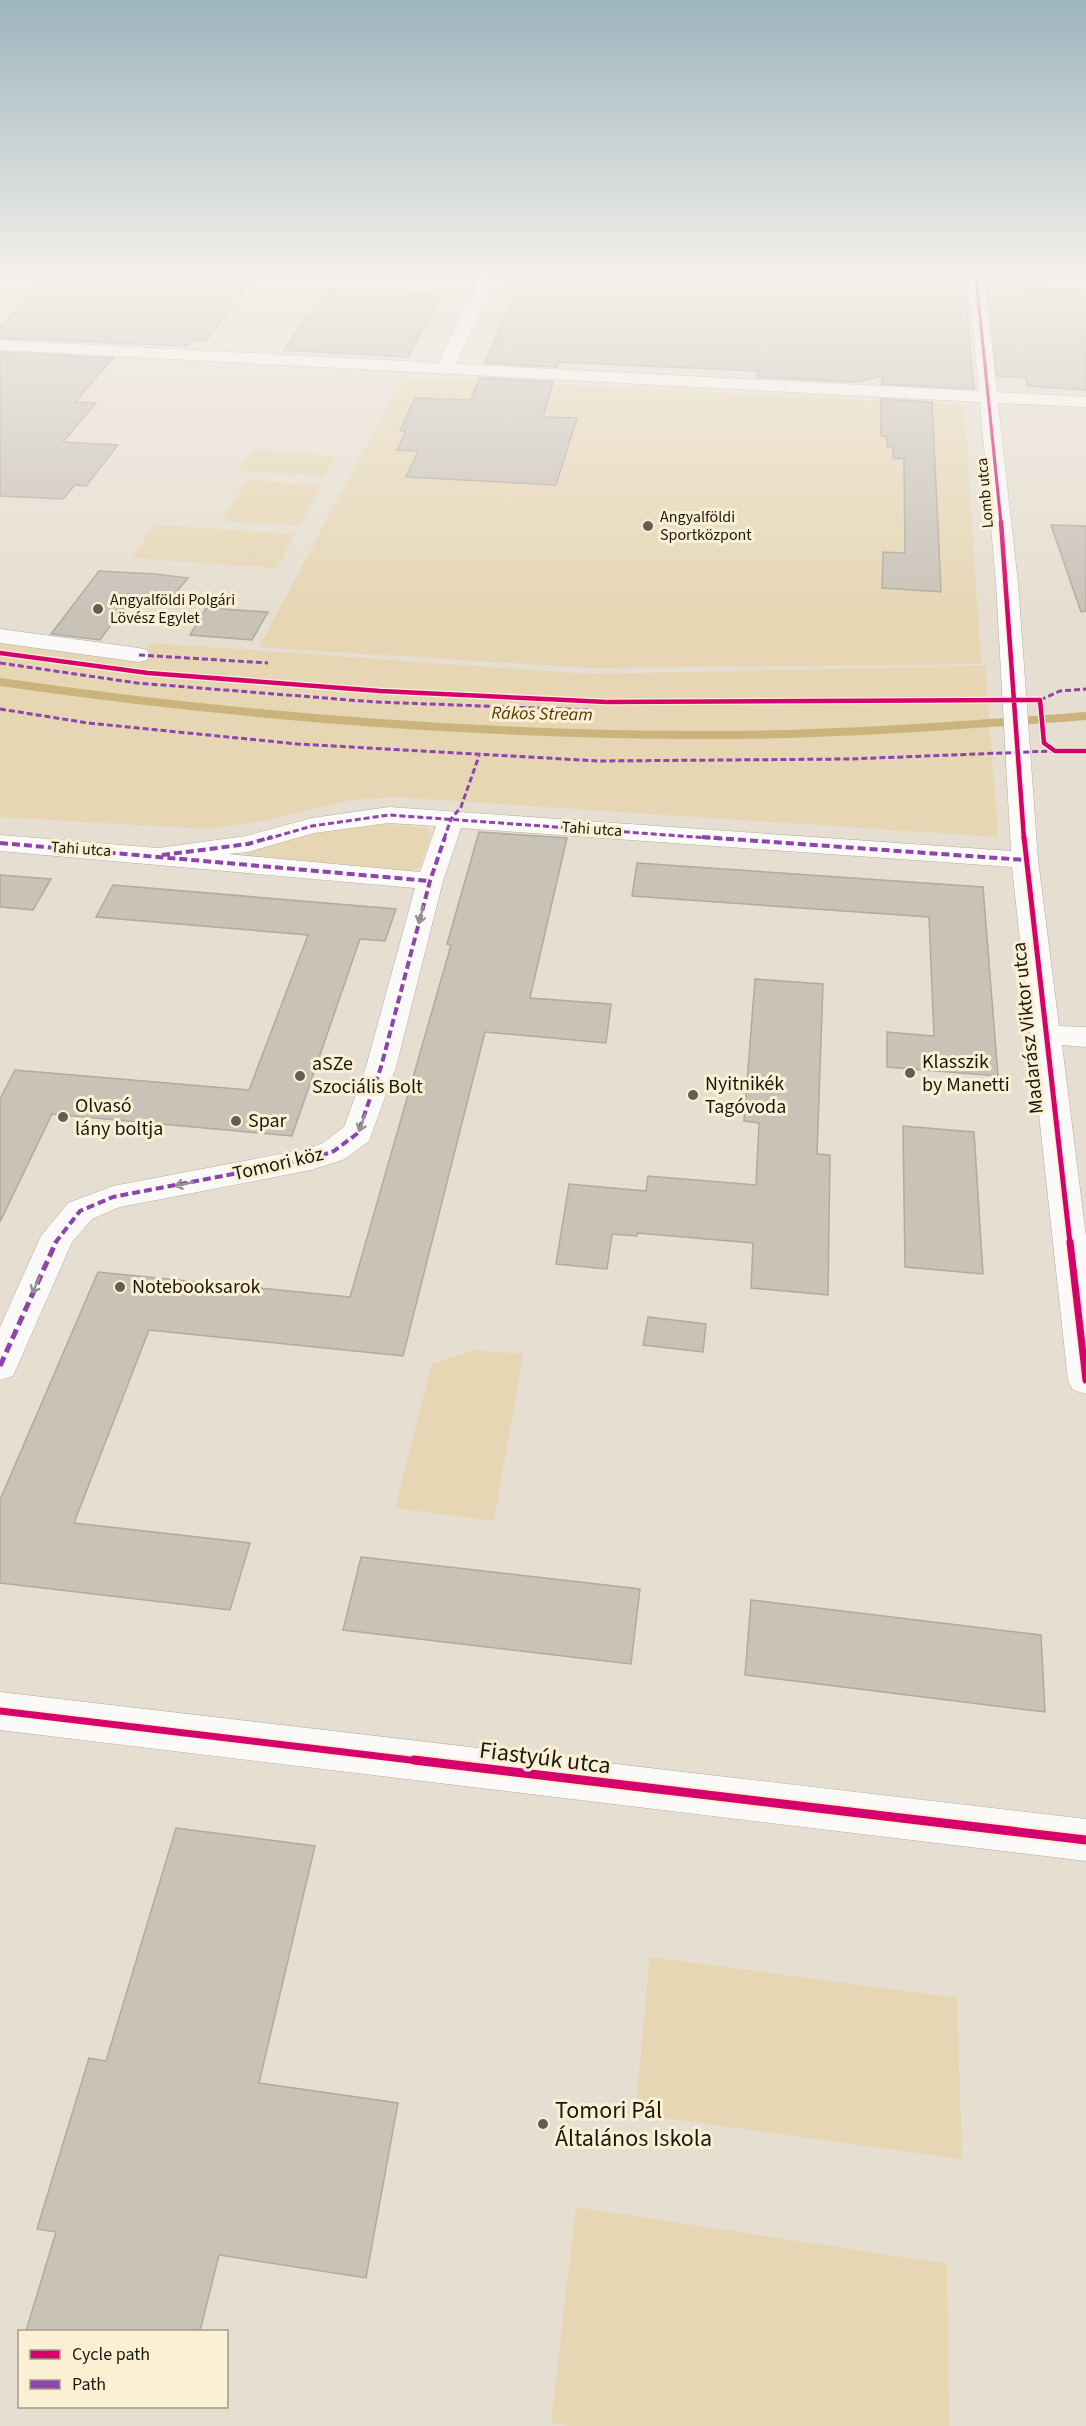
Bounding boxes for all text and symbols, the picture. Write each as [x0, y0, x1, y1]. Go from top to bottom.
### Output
street label: Lomb utca [971, 457, 999, 529]
place label: Angyalföldi Sportközpont [660, 506, 752, 546]
marker: Angyalföldi Sportközpont [641, 519, 655, 533]
place label: Angyalföldi Polgári Lövész Egylet [110, 589, 235, 629]
marker: Angyalföldi Polgári Lövész Egylet [91, 602, 105, 616]
water label: Rákos Stream [491, 701, 593, 727]
street label: Tahi utca [561, 816, 623, 842]
street label: Tahi utca [50, 836, 112, 862]
one-way arrow [415, 905, 426, 924]
street label: Madarász Viktor utca [1005, 941, 1051, 1115]
place label: Klasszik by Manetti [922, 1048, 1010, 1099]
place label: aSZe Szociális Bolt [312, 1050, 423, 1101]
marker: Klasszik by Manetti [903, 1066, 917, 1080]
marker: aSZe Szociális Bolt [293, 1069, 307, 1083]
place label: Nyitnikék Tagóvoda [705, 1070, 786, 1121]
marker: Nyitnikék Tagóvoda [686, 1088, 700, 1102]
place label: Olvasó lány boltja [75, 1092, 163, 1143]
place label: Spar [248, 1107, 287, 1135]
marker: Olvasó lány boltja [56, 1110, 70, 1124]
one-way arrow [355, 1113, 366, 1132]
marker: Spar [229, 1114, 243, 1128]
street label: Tomori köz [230, 1140, 326, 1188]
one-way arrow [175, 1179, 194, 1190]
place label: Notebooksarok [132, 1273, 261, 1301]
one-way arrow [30, 1276, 42, 1294]
marker: Notebooksarok [113, 1280, 127, 1294]
street label: Fiastyúk utca [477, 1733, 613, 1783]
place label: Tomori Pál Általános Iskola [555, 2093, 712, 2156]
marker: Tomori Pál Általános Iskola [536, 2117, 550, 2131]
legend [18, 2330, 228, 2408]
text: Cycle path [72, 2342, 150, 2367]
text: Path [72, 2372, 106, 2397]

